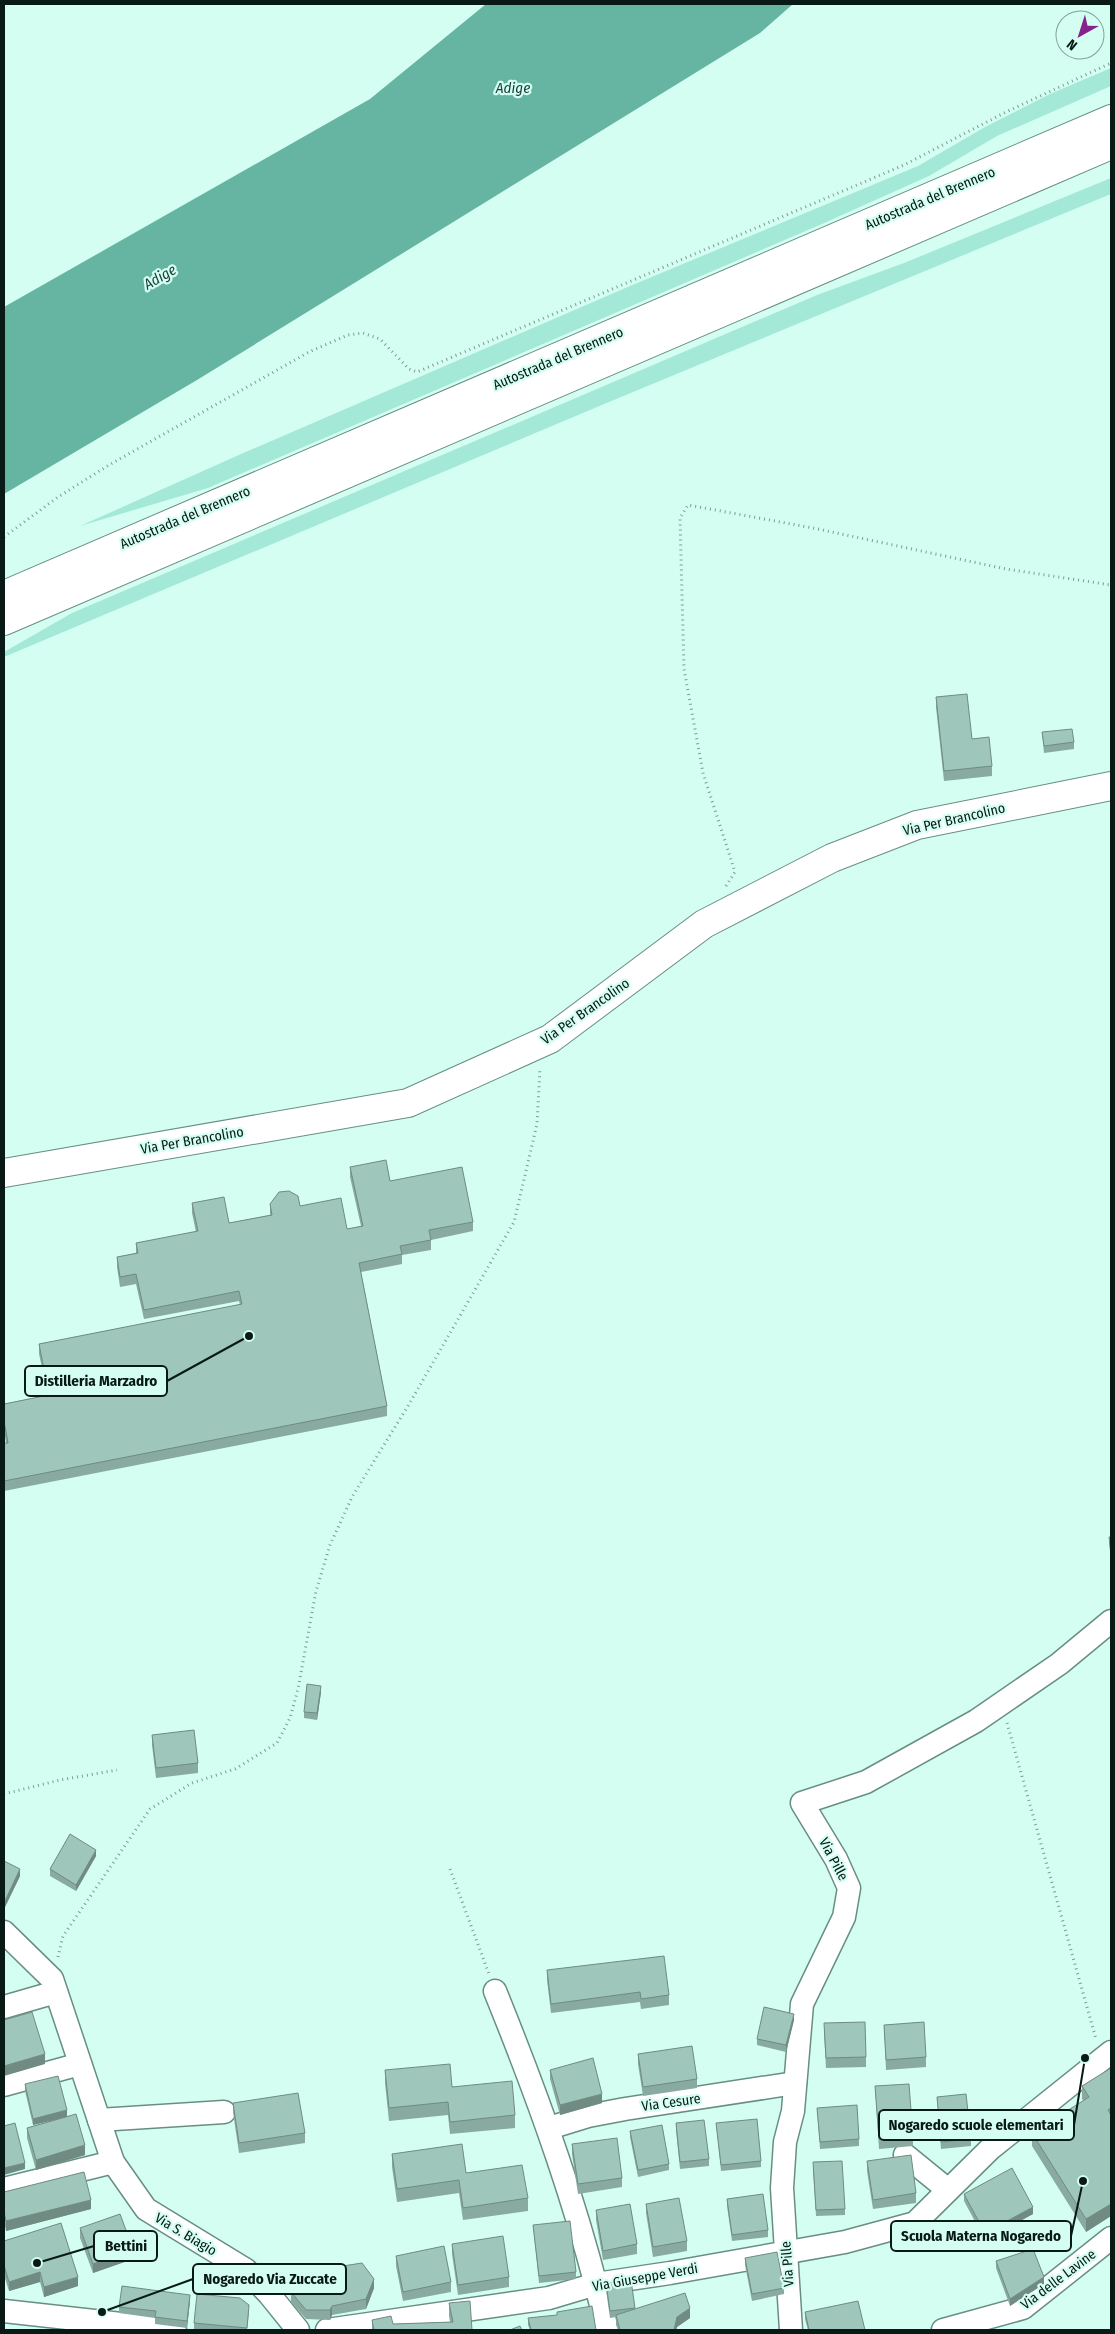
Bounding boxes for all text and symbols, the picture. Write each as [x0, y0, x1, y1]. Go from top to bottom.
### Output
north arrow [1055, 10, 1105, 60]
text: N [1064, 35, 1081, 54]
water label: Adige [495, 79, 530, 97]
street label: Autostrada del Brennero [862, 163, 998, 234]
water label: Adige [140, 261, 179, 294]
street label: Autostrada del Brennero [490, 323, 626, 394]
street label: Autostrada del Brennero [117, 482, 253, 553]
street label: Via Per Brancolino [901, 799, 1007, 839]
street label: Via Per Brancolino [538, 975, 633, 1048]
street label: Via Per Brancolino [139, 1123, 245, 1158]
callout: Distilleria Marzadro [25, 1366, 167, 1396]
text: Distilleria Marzadro [35, 1372, 157, 1390]
street label: Via Pille [815, 1835, 852, 1884]
street label: Via Cesure [641, 2090, 702, 2115]
callout: Nogaredo scuole elementari [879, 2110, 1074, 2140]
text: Nogaredo scuole elementari [888, 2116, 1064, 2134]
street label: Via S. Biagio [152, 2209, 220, 2260]
callout: Scuola Materna Nogaredo [891, 2221, 1071, 2251]
text: Scuola Materna Nogaredo [901, 2227, 1061, 2245]
callout: Bettini [94, 2231, 157, 2261]
text: Bettini [105, 2237, 147, 2255]
street label: Via Pille [777, 2240, 798, 2287]
street label: Via delle Lavine [1017, 2246, 1099, 2313]
street label: Via Giuseppe Verdi [591, 2260, 699, 2295]
callout: Nogaredo Via Zuccate [193, 2264, 346, 2294]
text: Nogaredo Via Zuccate [203, 2270, 337, 2288]

